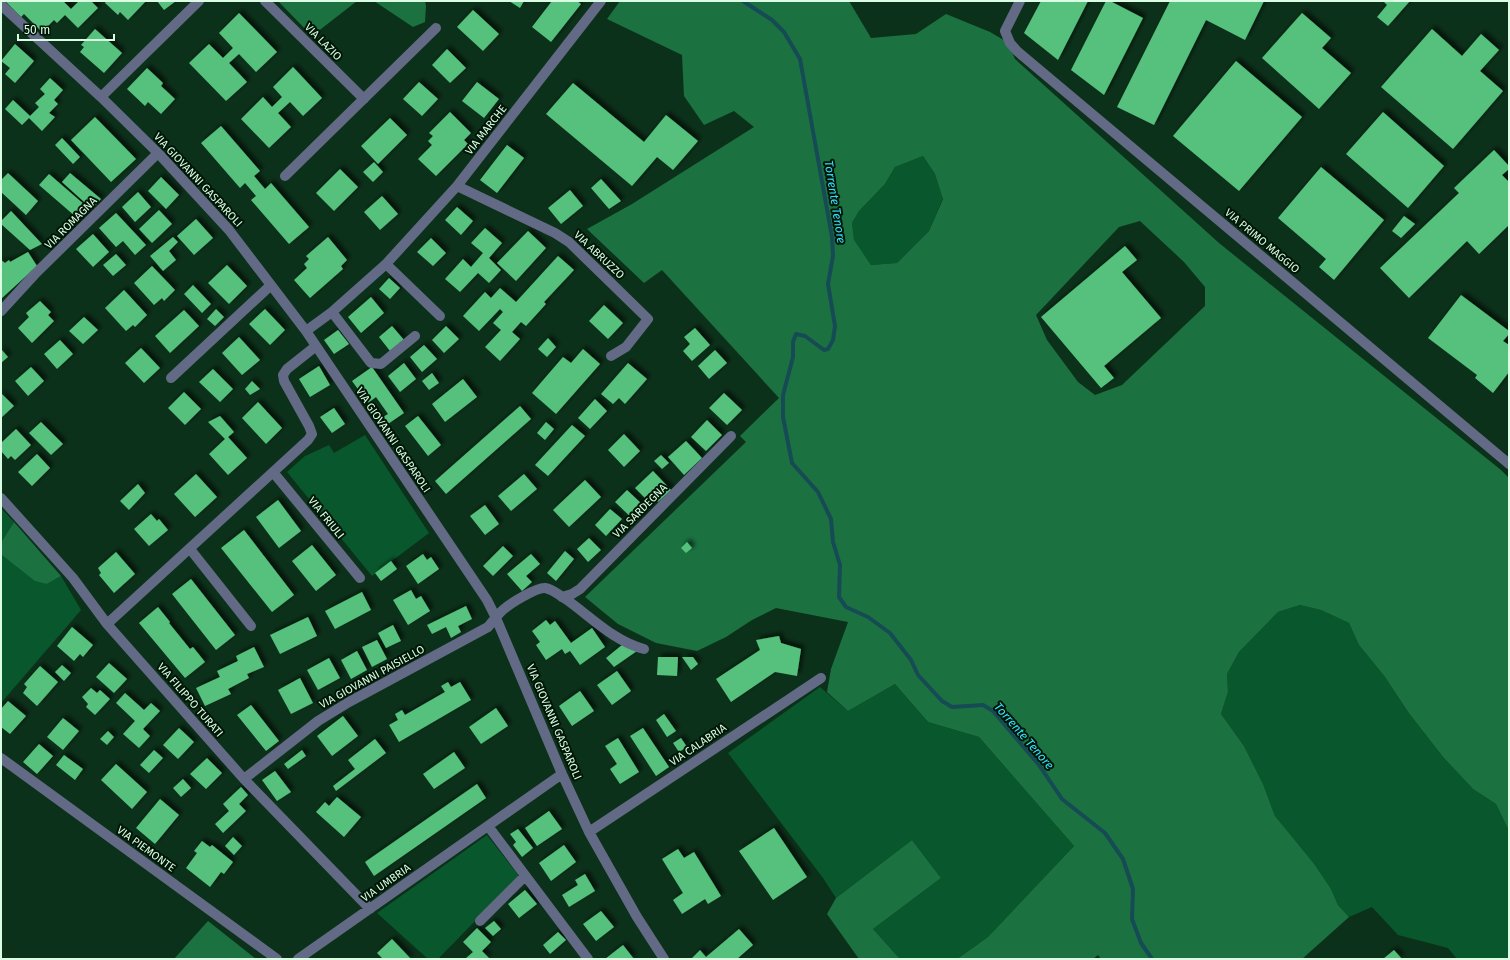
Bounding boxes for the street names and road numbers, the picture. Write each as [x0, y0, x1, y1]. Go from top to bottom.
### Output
street label: VIA LAZIO [302, 21, 344, 63]
street label: VIA MARCHE [463, 102, 510, 157]
street label: VIA GIOVANNI GASPAROLI [151, 130, 245, 230]
street label: VIA ROMAGNA [42, 194, 100, 252]
street label: VIA PRIMO MAGGIO [1222, 206, 1302, 276]
street label: VIA ABRUZZO [571, 228, 627, 282]
street label: VIA GIOVANNI GASPAROLI [353, 385, 433, 495]
street label: VIA SARDEGNA [610, 481, 670, 541]
street label: VIA FRIULI [305, 495, 347, 541]
street label: VIA GIOVANNI PAISIELLO [317, 643, 427, 711]
street label: VIA FILIPPO TURATI [154, 660, 226, 740]
street label: VIA GIOVANNI GASPAROLI [524, 662, 584, 782]
street label: VIA CALABRIA [667, 721, 729, 769]
street label: VIA PIEMONTE [114, 823, 178, 875]
street label: VIA UMBRIA [359, 861, 414, 905]

